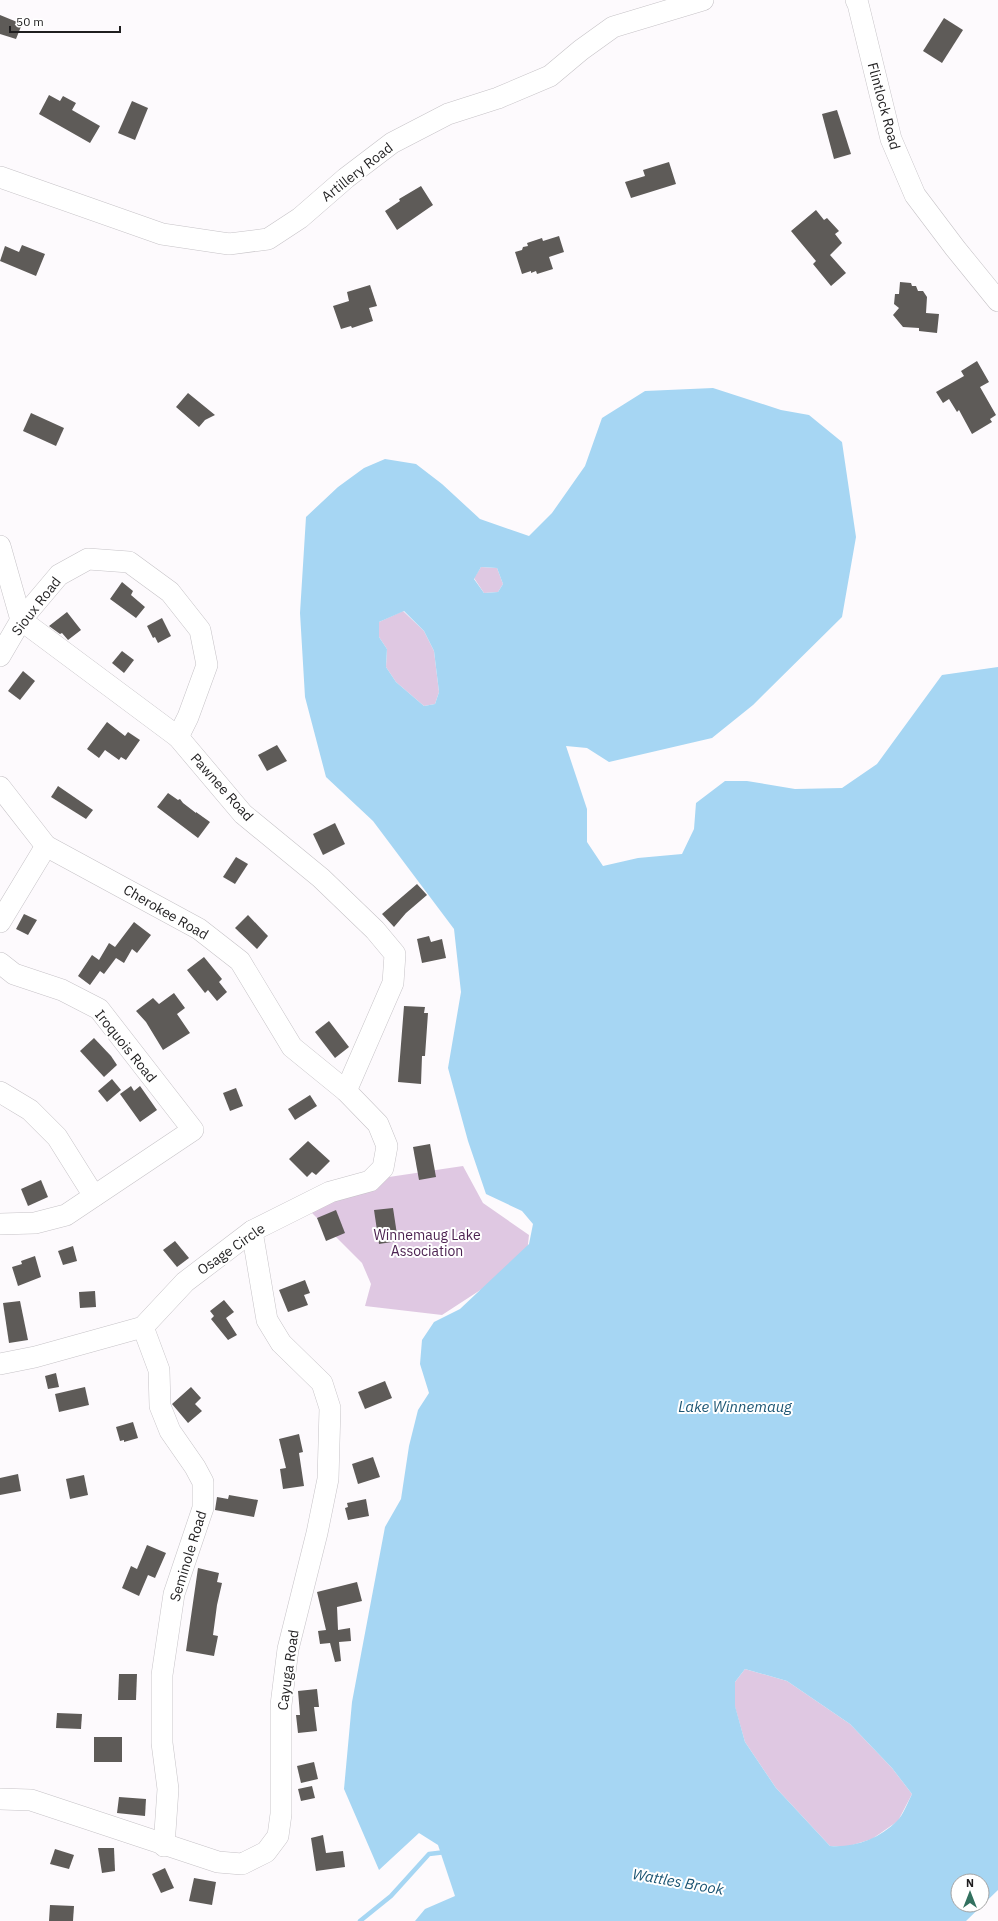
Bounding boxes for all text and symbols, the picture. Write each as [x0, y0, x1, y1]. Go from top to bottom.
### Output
scale bar [10, 8, 120, 34]
text: 50 m [16, 14, 44, 29]
street label: Flintlock Road [864, 60, 904, 152]
street label: Artillery Road [318, 139, 396, 205]
street label: Sioux Road [7, 573, 65, 639]
street label: Pawnee Road [187, 749, 257, 825]
street label: Cherokee Road [120, 880, 212, 944]
street label: Iroquois Road [91, 1006, 161, 1086]
street label: Osage Circle [194, 1219, 268, 1279]
park label: Winnemaug Lake Association [373, 1226, 481, 1260]
water label: Lake Winnemaug [678, 1397, 793, 1416]
street label: Seminole Road [166, 1508, 210, 1604]
street label: Cayuga Road [273, 1628, 303, 1712]
water label: Wattles Brook [631, 1864, 725, 1899]
north arrow [950, 1873, 990, 1913]
text: N [966, 1876, 974, 1890]

